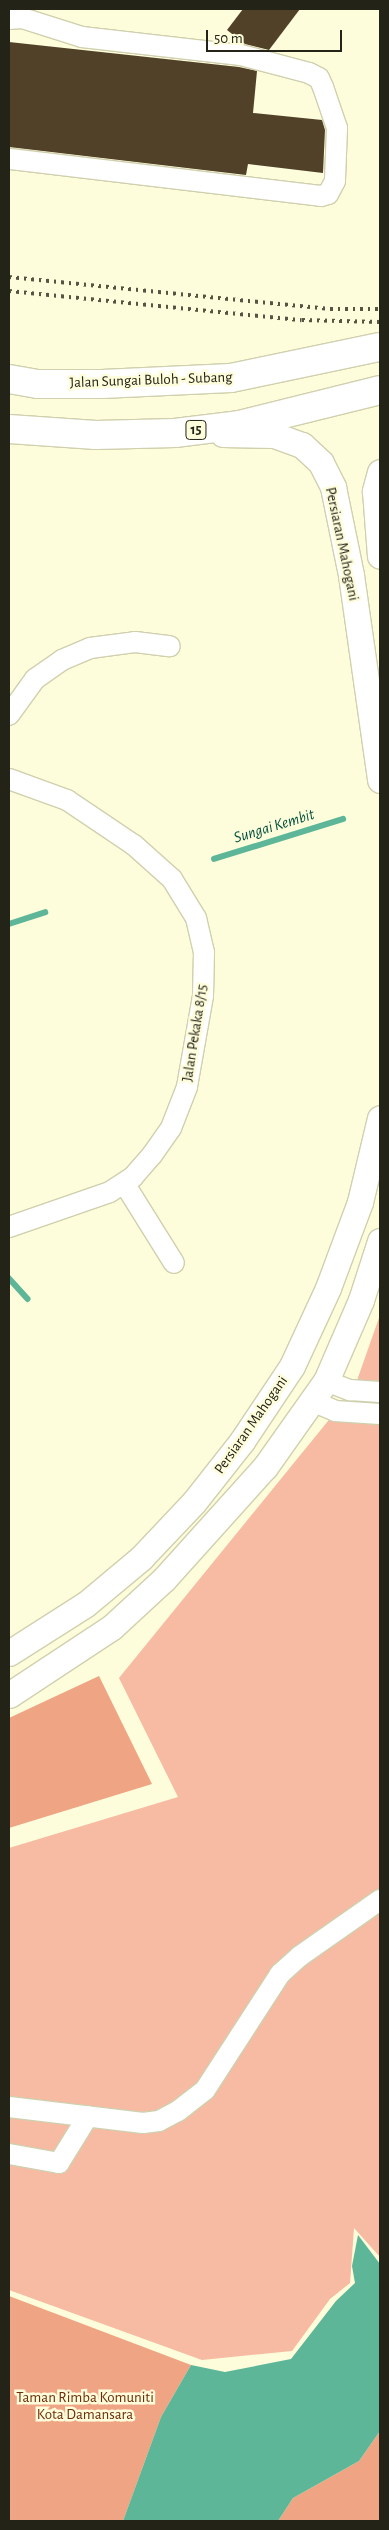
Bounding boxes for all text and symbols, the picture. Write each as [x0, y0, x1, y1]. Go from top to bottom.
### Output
scale bar [209, 20, 345, 52]
text: 50 m [214, 31, 243, 46]
street label: Jalan Sungai Buloh - Subang [69, 368, 233, 392]
road number: 15 [185, 418, 207, 442]
street label: Persiaran Mahogani [321, 486, 363, 602]
water label: Sungai Kembit [231, 805, 317, 847]
street label: Jalan Pekaka 8/15 [178, 983, 212, 1083]
street label: Persiaran Mahogani [210, 1372, 292, 1478]
park label: Taman Rimba Komuniti Kota Damansara [16, 2388, 154, 2423]

